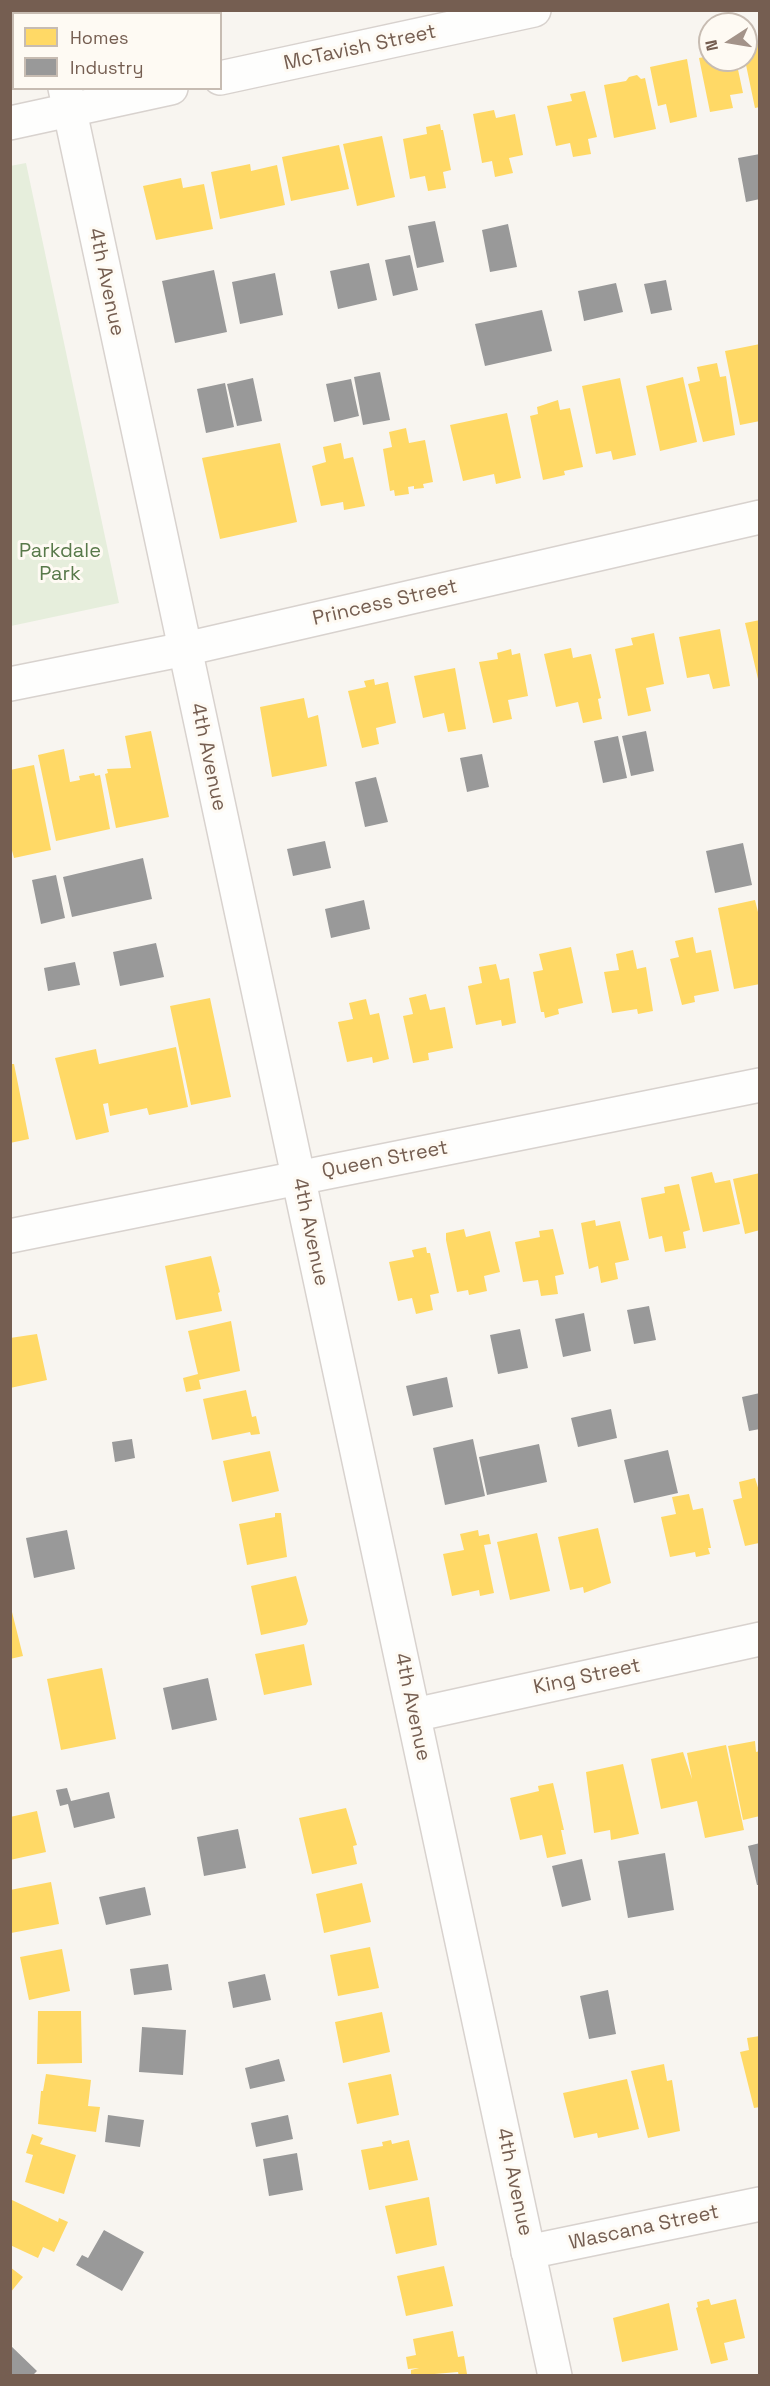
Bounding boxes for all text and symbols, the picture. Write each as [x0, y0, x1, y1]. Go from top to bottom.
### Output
legend [12, 12, 222, 90]
north arrow [698, 12, 758, 72]
street label: McTavish Street [282, 20, 438, 76]
text: Homes [70, 26, 129, 49]
text: N [700, 38, 723, 53]
text: Industry [70, 56, 143, 79]
street label: 4th Avenue [83, 226, 129, 338]
park label: Parkdale Park [19, 540, 101, 587]
street label: Princess Street [310, 575, 460, 631]
street label: 4th Avenue [185, 701, 231, 813]
street label: Queen Street [320, 1136, 450, 1184]
street label: 4th Avenue [287, 1176, 333, 1288]
street label: 4th Avenue [389, 1651, 435, 1763]
street label: King Street [531, 1654, 643, 1700]
street label: 4th Avenue [491, 2126, 537, 2238]
street label: Wascana Street [567, 2200, 721, 2256]

